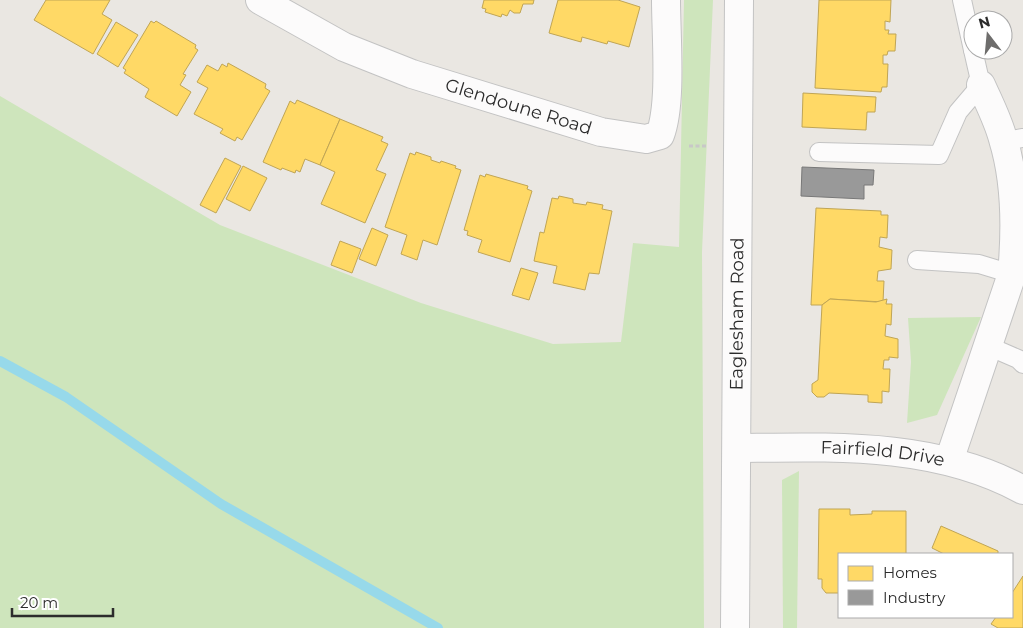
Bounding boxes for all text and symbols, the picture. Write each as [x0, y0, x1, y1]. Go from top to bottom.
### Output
north arrow [963, 10, 1013, 60]
text: N [976, 12, 992, 33]
street label: Glendoune Road [443, 74, 595, 140]
street label: Eaglesham Road [726, 237, 748, 391]
street label: Fairfield Drive [820, 436, 947, 471]
legend [838, 553, 1013, 618]
text: Homes [883, 563, 937, 582]
scale bar [12, 586, 114, 618]
text: Industry [883, 588, 946, 607]
text: 20 m [20, 593, 58, 612]

